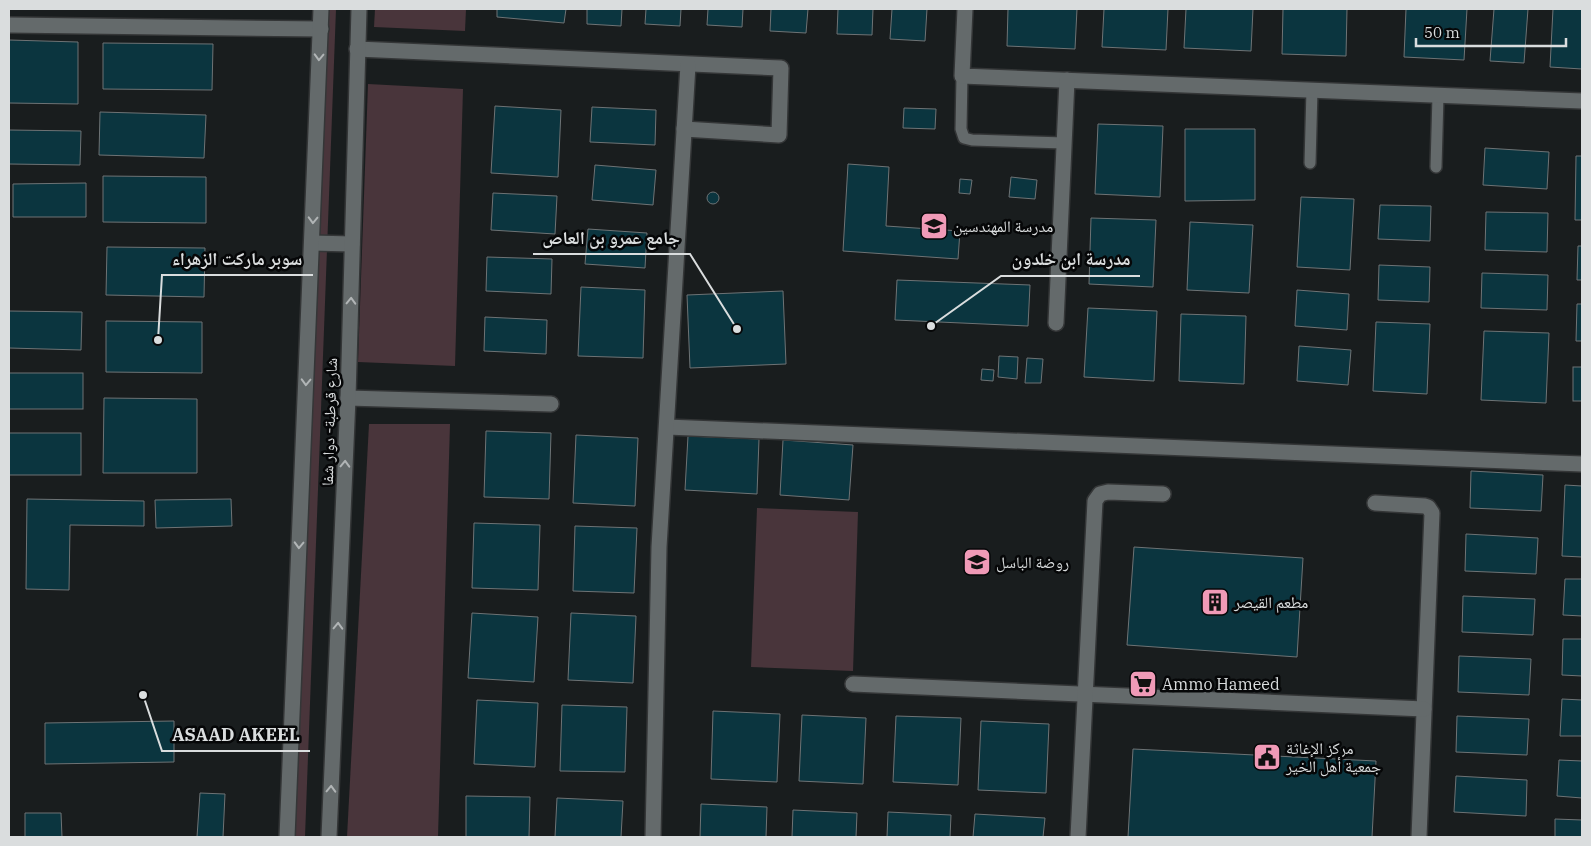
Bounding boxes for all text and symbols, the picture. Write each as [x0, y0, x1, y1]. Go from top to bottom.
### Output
scale bar [1416, 15, 1566, 47]
text: 50 m [1424, 23, 1460, 42]
one-way arrow [314, 54, 325, 62]
school or university icon: مدرسة المهندسين [919, 211, 949, 241]
one-way arrow [307, 216, 318, 224]
place label: مدرسة المهندسين [953, 216, 1053, 237]
callout: جامع عمرو بن العاص [533, 221, 690, 254]
text: جامع عمرو بن العاص [542, 226, 680, 250]
callout: سوبر ماركت الزهراء [162, 242, 313, 275]
callout: مدرسة ابن خلدون [1001, 243, 1140, 276]
text: سوبر ماركت الزهراء [172, 247, 302, 270]
text: مدرسة ابن خلدون [1012, 247, 1130, 270]
one-way arrow [345, 297, 356, 305]
street label: شارع قرطبة- دوار شفا [317, 358, 342, 487]
one-way arrow [300, 378, 311, 386]
one-way arrow [340, 460, 350, 468]
one-way arrow [294, 541, 304, 549]
school or university icon: روضة الباسل [962, 547, 992, 577]
place label: روضة الباسل [996, 552, 1069, 573]
building icon: مطعم القيصر [1200, 587, 1230, 617]
place label: مطعم القيصر [1233, 592, 1308, 613]
one-way arrow [333, 622, 344, 630]
supermarket icon: Ammo Hameed [1128, 669, 1158, 699]
place label: Ammo Hameed [1162, 674, 1280, 694]
callout: ASAAD AKEEL [162, 718, 310, 751]
text: ASAAD AKEEL [172, 723, 300, 746]
place label: مركز الإغاثة جمعية أهل الخير [1285, 738, 1381, 777]
public building icon: مركز الإغاثة جمعية أهل الخير [1252, 742, 1282, 772]
one-way arrow [326, 784, 337, 792]

